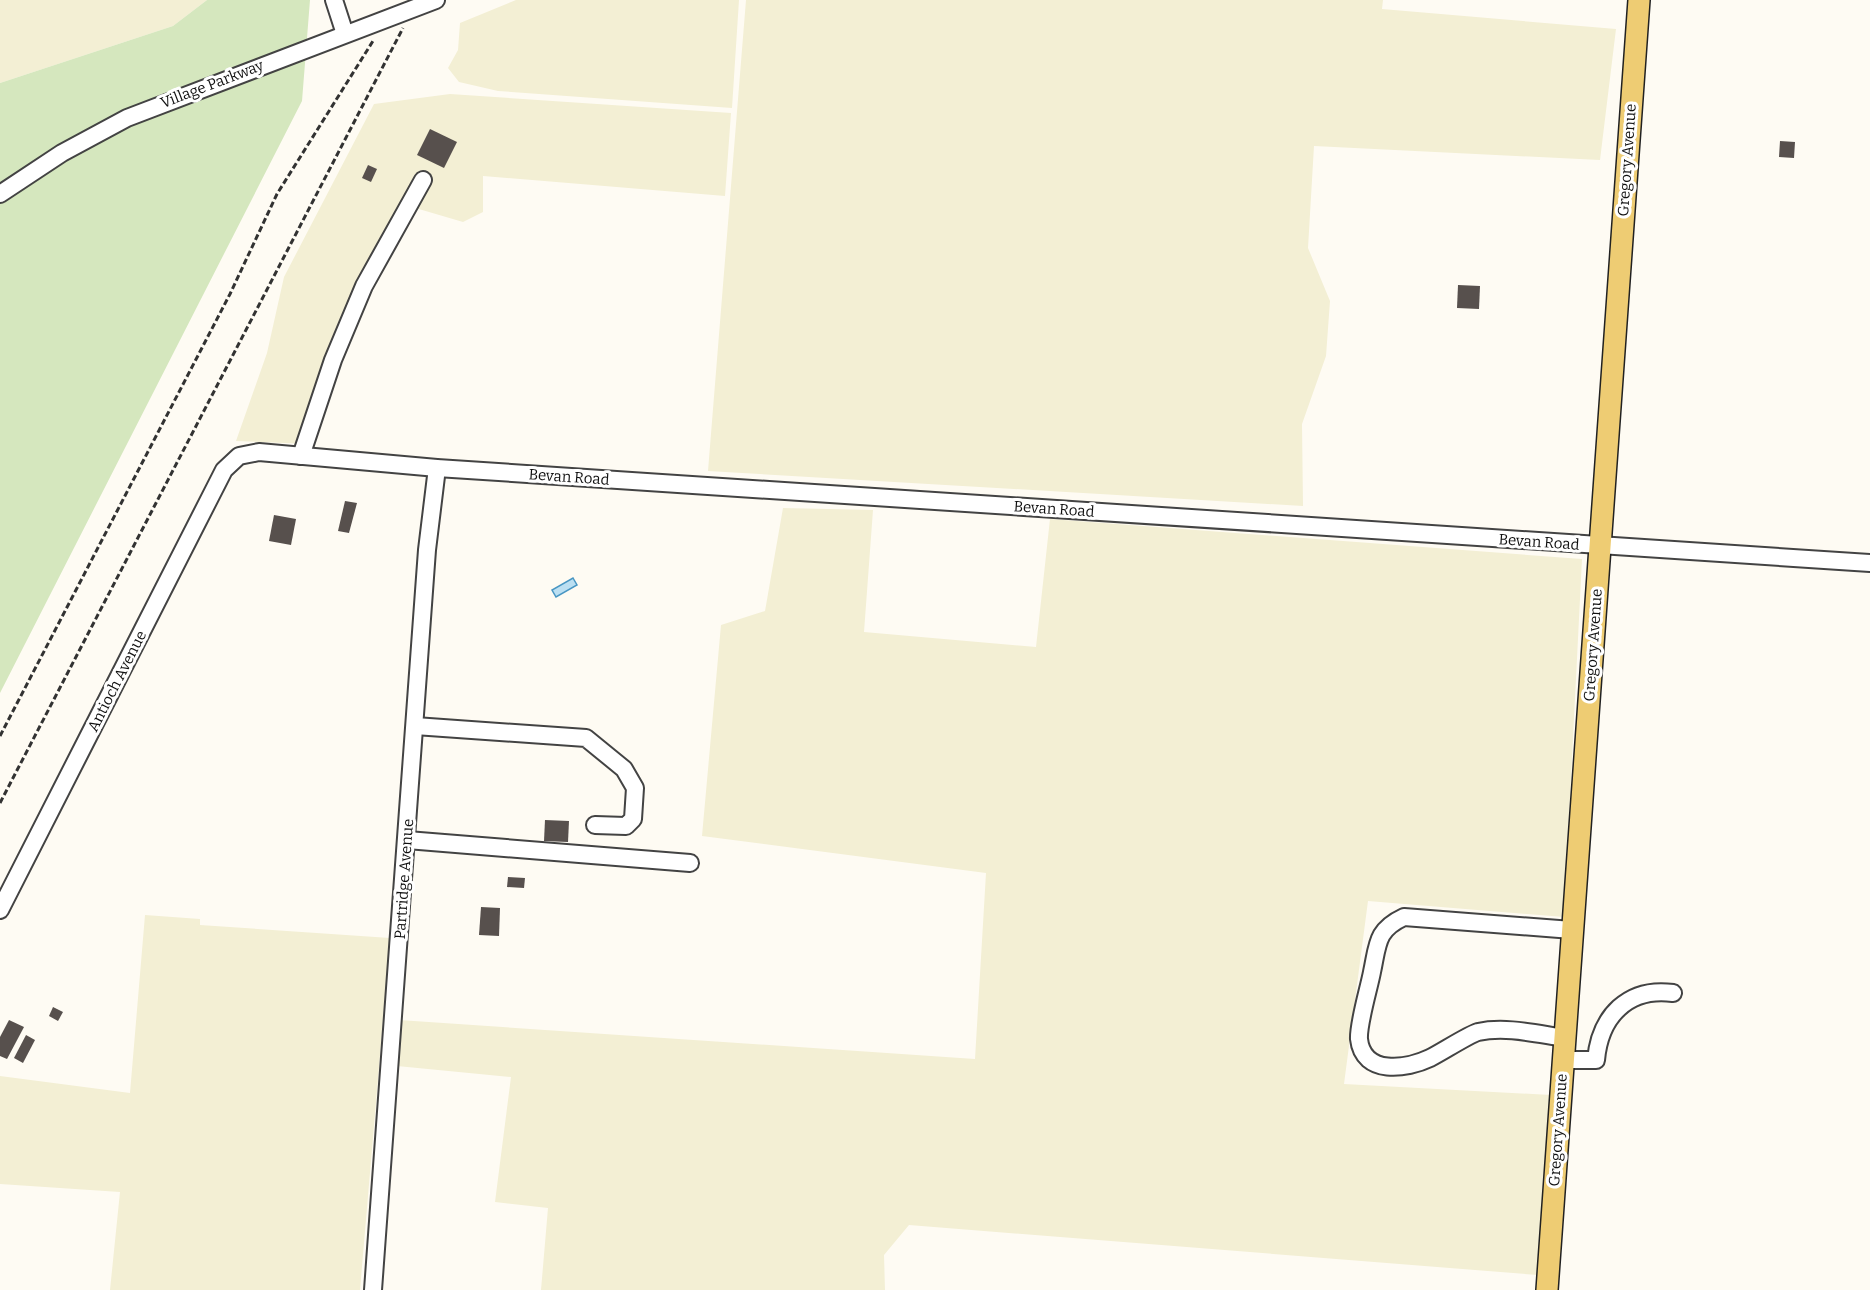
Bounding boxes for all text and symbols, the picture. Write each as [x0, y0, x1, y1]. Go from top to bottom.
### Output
street label: Village Parkway [158, 56, 266, 112]
street label: Gregory Avenue [1614, 103, 1640, 217]
street label: Bevan Road [528, 465, 610, 489]
street label: Bevan Road [1013, 497, 1095, 521]
street label: Bevan Road [1498, 530, 1580, 554]
street label: Gregory Avenue [1580, 588, 1606, 702]
street label: Antioch Avenue [84, 628, 150, 734]
street label: Partridge Avenue [391, 818, 417, 940]
street label: Gregory Avenue [1545, 1073, 1571, 1187]

